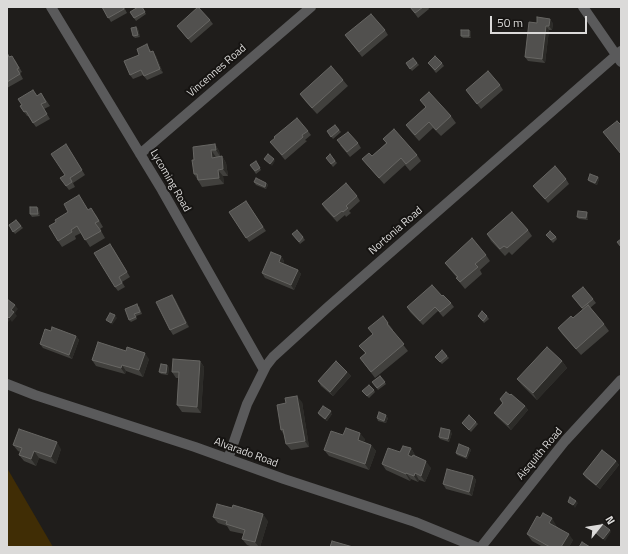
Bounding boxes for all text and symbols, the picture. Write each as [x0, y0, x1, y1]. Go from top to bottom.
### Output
scale bar [492, 8, 589, 34]
text: 50 m [497, 13, 523, 32]
street label: Vincennes Road [185, 42, 249, 100]
street label: Lycoming Road [147, 147, 193, 215]
street label: Nortonia Road [366, 204, 426, 258]
street label: Aisquith Road [514, 425, 566, 483]
street label: Alvarado Road [212, 435, 280, 471]
north arrow [580, 506, 620, 546]
text: N [602, 513, 619, 527]

